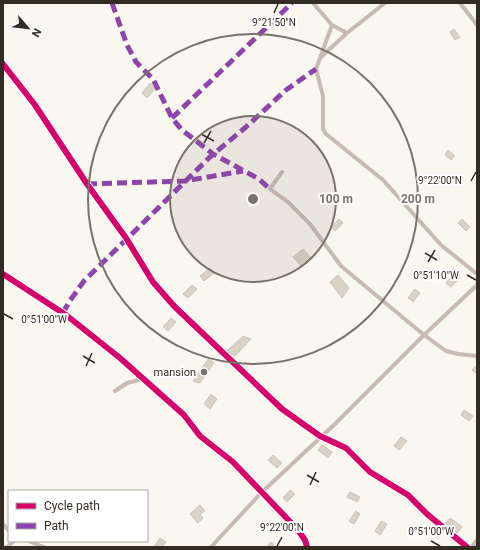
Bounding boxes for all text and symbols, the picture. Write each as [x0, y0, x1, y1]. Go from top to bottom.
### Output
north arrow [8, 8, 48, 48]
text: 9°21'50"N [252, 17, 296, 28]
text: N [29, 26, 44, 39]
text: 9°22'00"N [418, 175, 462, 186]
centre of rings [246, 192, 260, 206]
text: 100 m [319, 192, 353, 206]
text: 200 m [401, 192, 435, 206]
text: 0°51'10"W [413, 270, 459, 281]
text: 0°51'00"W [21, 314, 67, 325]
place label: mansion [154, 366, 196, 379]
marker: mansion [199, 367, 209, 377]
legend [8, 490, 148, 542]
text: Cycle path [44, 499, 100, 513]
text: Path [44, 519, 69, 533]
text: 9°22'00"N [260, 522, 304, 533]
text: 0°51'00"W [408, 526, 454, 537]

